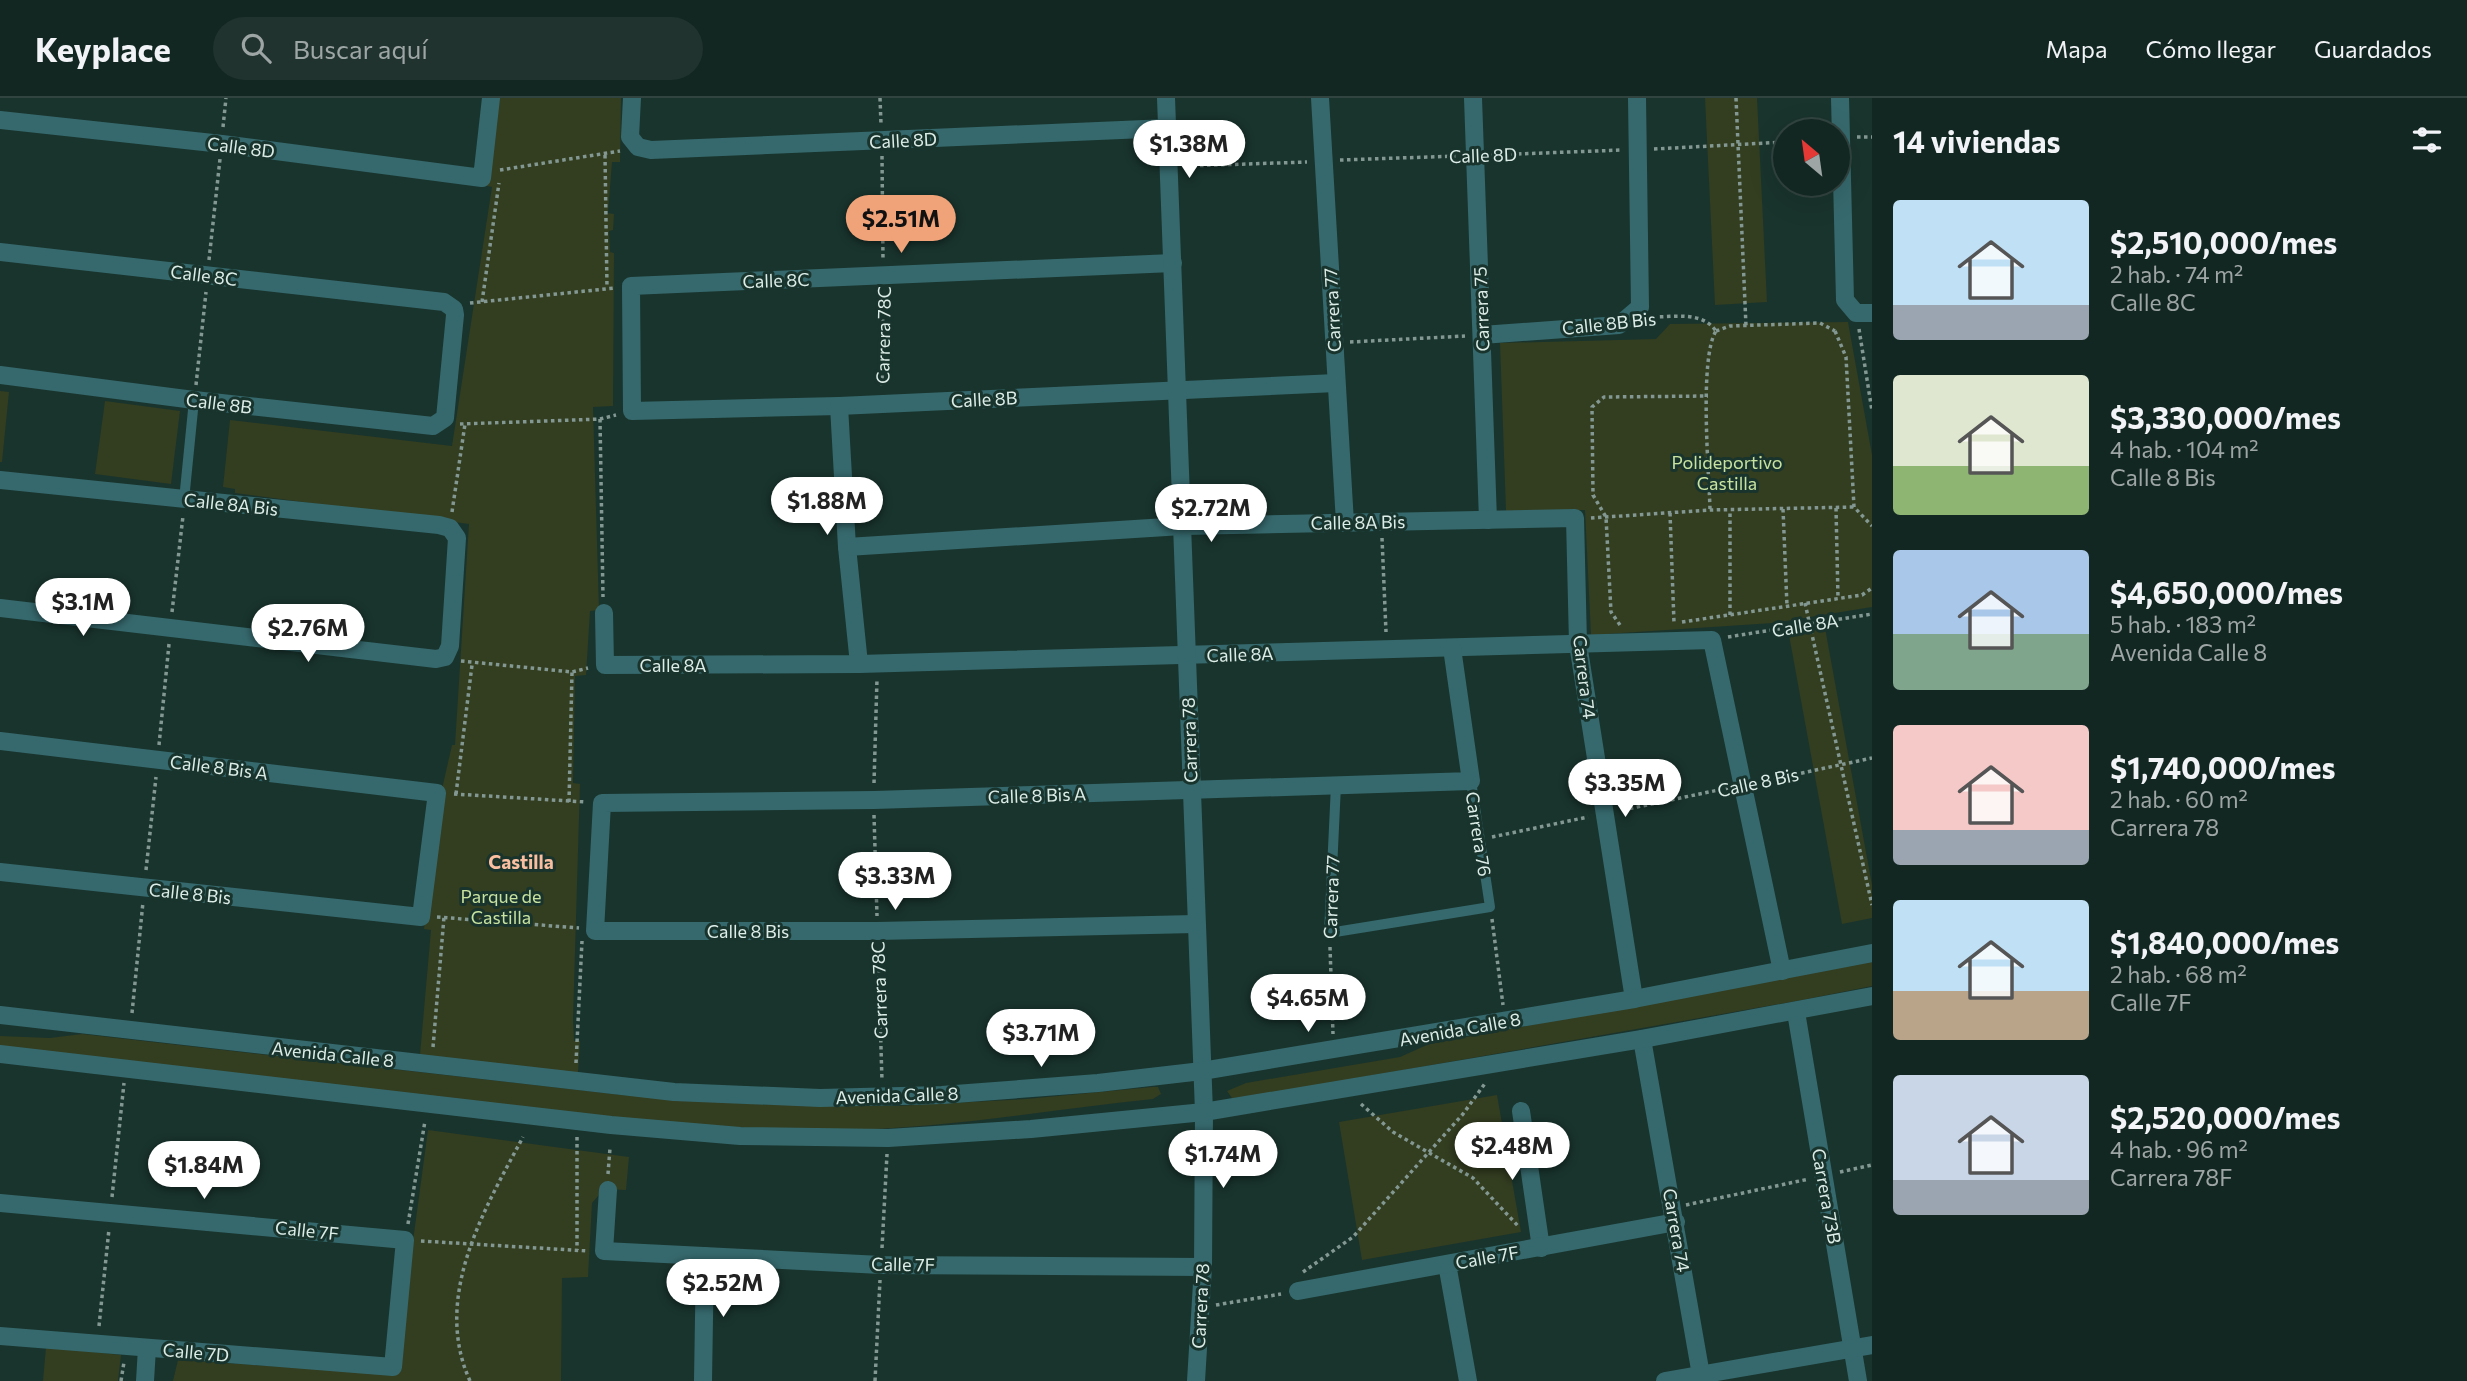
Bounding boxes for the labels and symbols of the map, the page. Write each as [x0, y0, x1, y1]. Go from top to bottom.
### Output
north arrow [1773, 119, 1850, 196]
pin: $1.38M [1132, 120, 1246, 180]
street label: Calle 8D [868, 127, 938, 153]
street label: Calle 8D [206, 132, 276, 162]
street label: Calle 8D [1449, 143, 1517, 167]
pin: $2.51M [844, 195, 958, 255]
street label: Calle 8C [169, 260, 239, 290]
street label: Carrera 75 [1469, 266, 1493, 352]
street label: Carrera 77 [1319, 267, 1345, 353]
street label: Calle 8C [742, 268, 810, 292]
street label: Carrera 78C [871, 286, 895, 384]
street label: Calle 8B Bis [1561, 307, 1657, 339]
street label: Calle 8B [950, 386, 1018, 412]
street label: Calle 8B [185, 388, 253, 418]
park label: Polideportivo Castilla [1671, 451, 1783, 494]
pin: $1.88M [770, 478, 884, 537]
pin: $2.72M [1154, 484, 1268, 544]
street label: Calle 8A Bis [183, 488, 279, 520]
street label: Calle 8A Bis [1310, 510, 1406, 534]
pin: $3.1M [34, 578, 132, 638]
pin: $2.76M [251, 604, 365, 664]
street label: Calle 8A [1770, 609, 1840, 641]
street label: Carrera 74 [1569, 634, 1601, 720]
street label: Calle 8A [1206, 642, 1274, 666]
street label: Calle 8A [640, 654, 706, 676]
street label: Carrera 78 [1177, 697, 1201, 783]
street label: Calle 8 Bis A [169, 750, 269, 784]
pin: $3.35M [1568, 760, 1682, 819]
street label: Calle 8 Bis [1715, 763, 1801, 801]
street label: Calle 8 Bis A [987, 782, 1087, 808]
street label: Carrera 76 [1461, 790, 1497, 878]
district label: Castilla [488, 850, 554, 873]
pin: $3.33M [838, 852, 952, 912]
street label: Carrera 77 [1319, 855, 1343, 939]
street label: Calle 8 Bis [148, 878, 232, 908]
park label: Parque de Castilla [461, 885, 542, 928]
street label: Calle 8 Bis [707, 920, 789, 942]
street label: Carrera 78C [866, 941, 892, 1039]
pin: $4.65M [1251, 974, 1365, 1034]
street label: Avenida Calle 8 [1397, 1007, 1523, 1051]
pin: $3.71M [984, 1010, 1098, 1069]
street label: Avenida Calle 8 [271, 1037, 395, 1071]
street label: Avenida Calle 8 [835, 1082, 959, 1108]
pin: $2.48M [1455, 1122, 1569, 1182]
pin: $1.74M [1166, 1130, 1280, 1190]
pin: $1.84M [147, 1142, 261, 1201]
street label: Carrera 73B [1808, 1147, 1846, 1245]
street label: Carrera 74 [1659, 1187, 1695, 1274]
street label: Calle 7F [274, 1216, 340, 1244]
street label: Calle 7F [1454, 1241, 1520, 1273]
street label: Calle 7F [871, 1252, 935, 1276]
pin: $2.52M [666, 1260, 780, 1319]
street label: Carrera 78 [1187, 1263, 1213, 1349]
street label: Calle 7D [162, 1338, 230, 1366]

